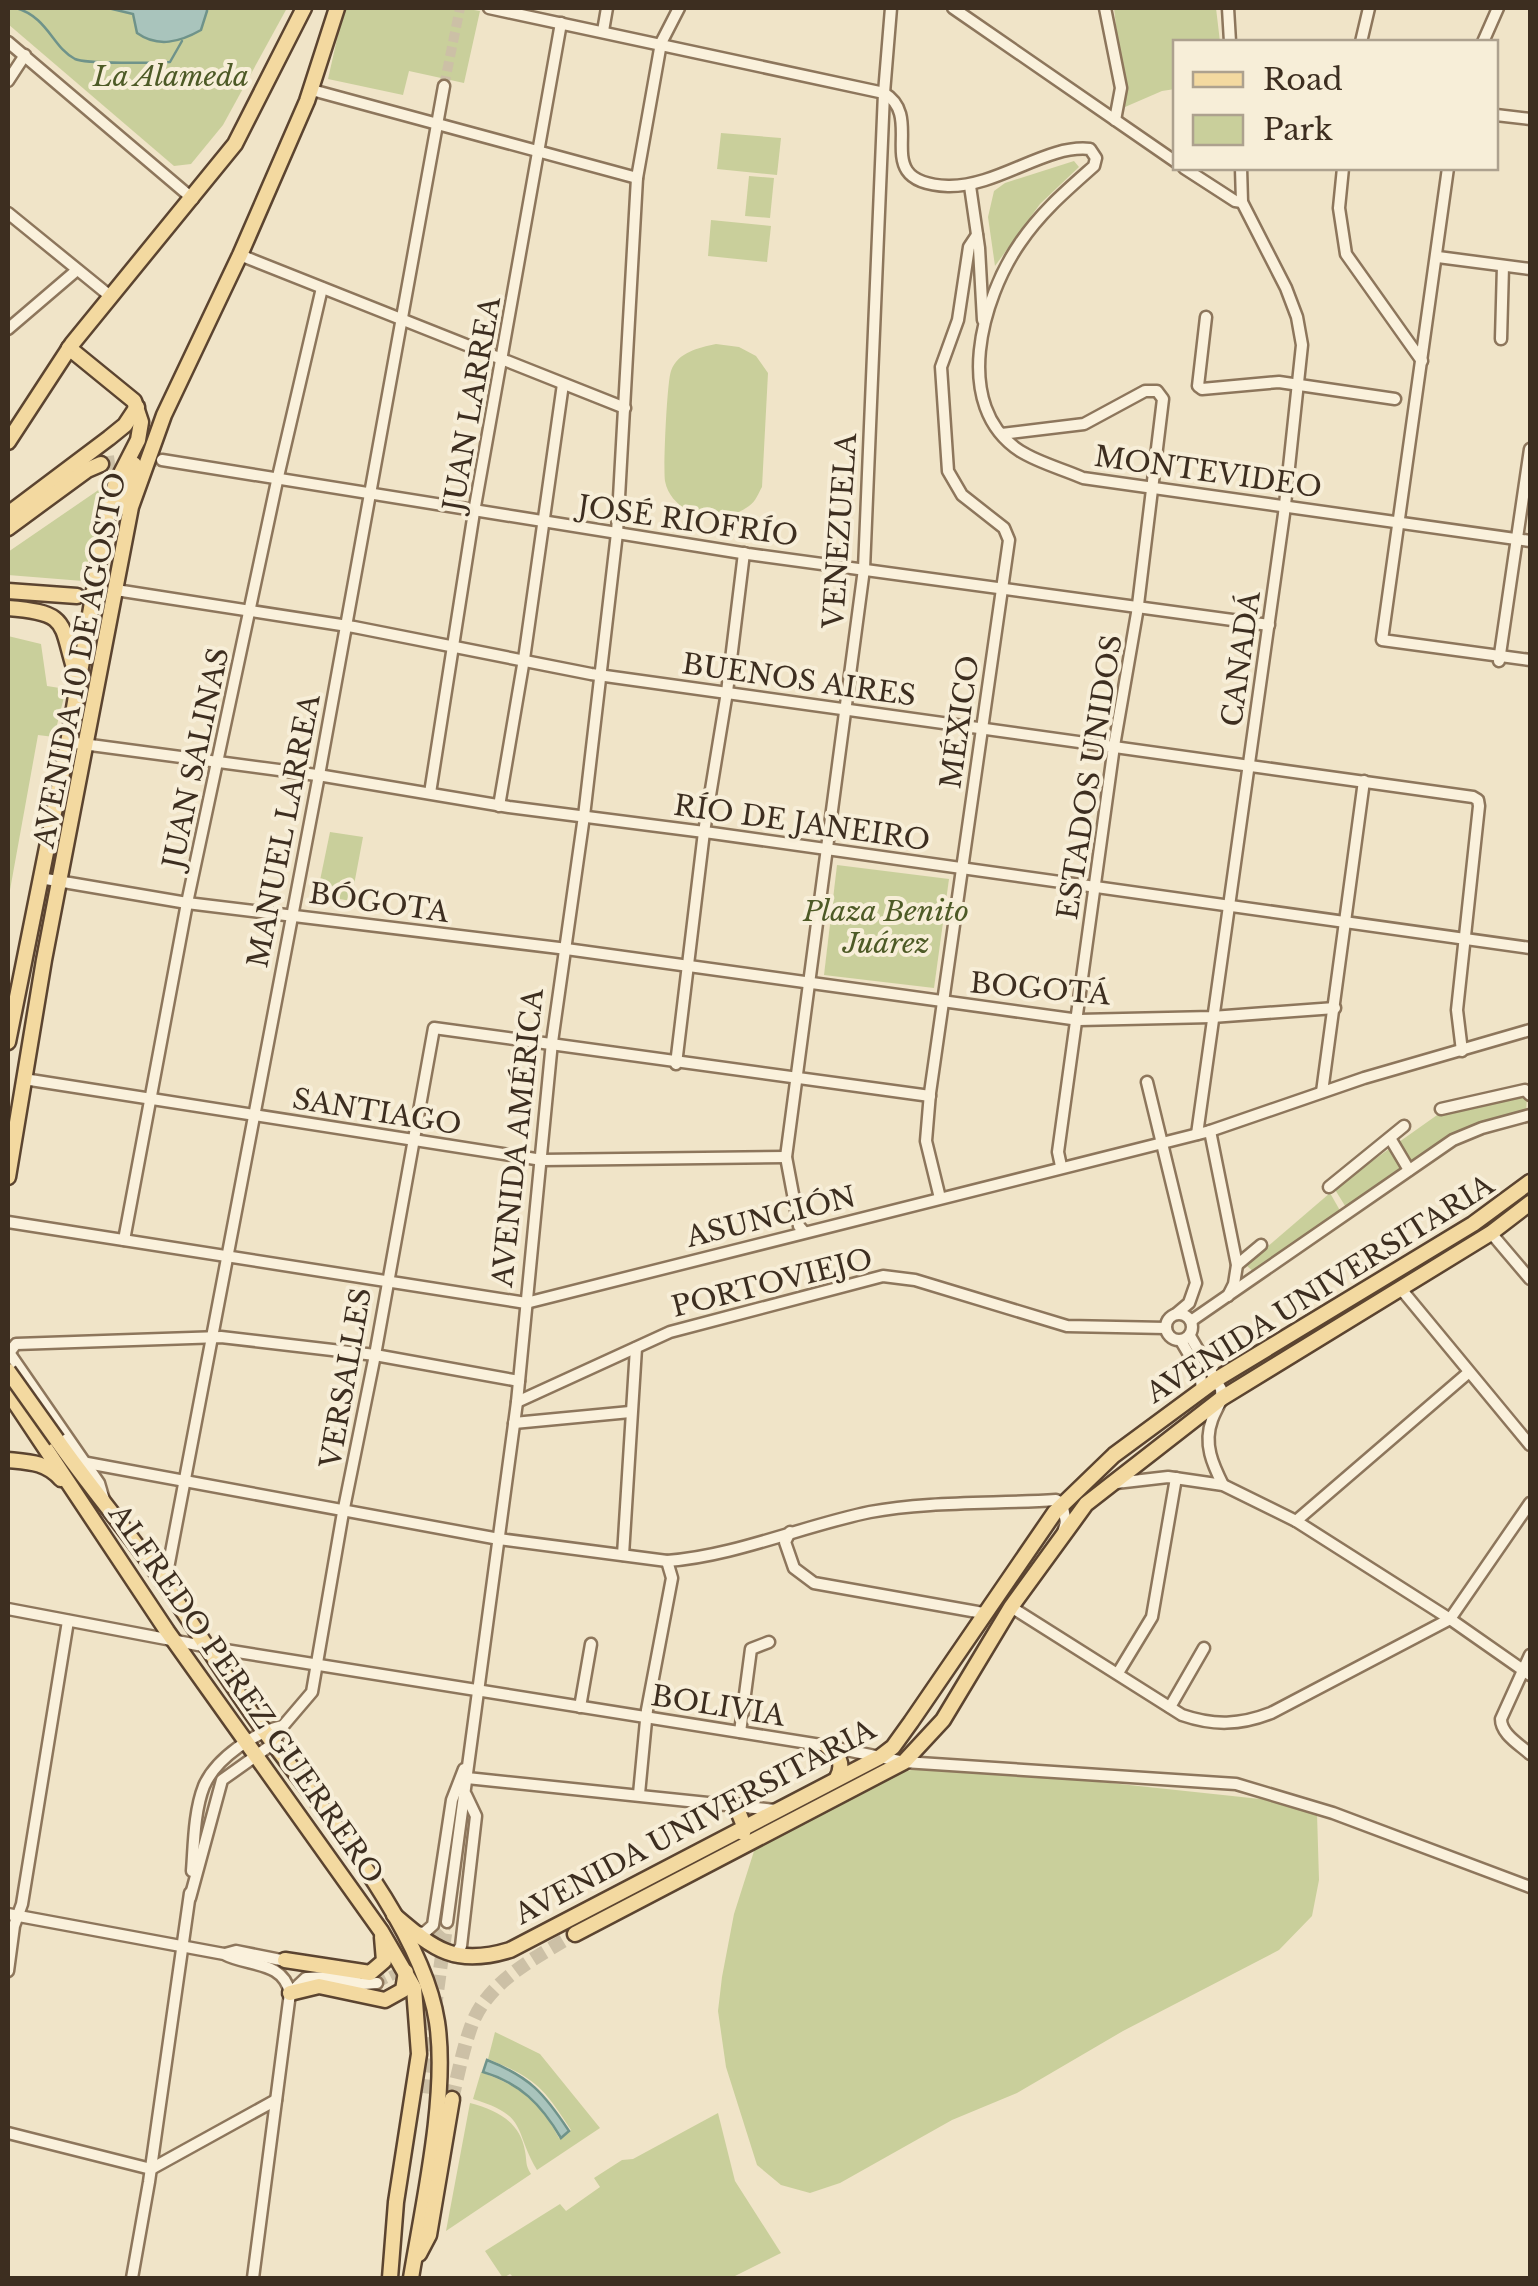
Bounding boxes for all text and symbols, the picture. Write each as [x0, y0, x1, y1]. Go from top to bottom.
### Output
legend [1173, 40, 1498, 170]
park label: La Alameda [92, 59, 249, 94]
text: Road [1263, 61, 1343, 98]
text: Park [1263, 111, 1333, 148]
street label: JUAN LARREA [435, 294, 508, 518]
street label: VENEZUELA [816, 432, 864, 631]
street label: MONTEVIDEO [1092, 439, 1324, 505]
street label: AVENIDA 10 DE AGOSTO [26, 469, 134, 852]
street label: JOSÉ RIOFRÍO [572, 488, 800, 554]
street label: CANADÁ [1214, 589, 1268, 729]
street label: ESTADOS UNIDOS [1050, 632, 1130, 922]
street label: JUAN SALINAS [155, 644, 236, 875]
street label: BUENOS AIRES [680, 646, 918, 714]
street label: MÉXICO [933, 653, 987, 791]
street label: MANUEL LARREA [240, 691, 328, 971]
street label: RÍO DE JANEIRO [672, 788, 932, 858]
street label: BÓGOTA [307, 876, 451, 930]
park label: Plaza Benito Juárez [802, 894, 969, 961]
street label: BOGOTÁ [968, 965, 1112, 1013]
street label: AVENIDA AMÉRICA [485, 987, 551, 1290]
street label: SANTIAGO [290, 1081, 464, 1143]
street label: AVENIDA UNIVERSITARIA [1139, 1167, 1501, 1411]
street label: ASUNCIÓN [681, 1179, 860, 1255]
street label: PORTOVIEJO [668, 1241, 876, 1325]
street label: VERSALLES [313, 1285, 379, 1472]
street label: ALFREDO PEREZ GUERRERO [101, 1497, 391, 1890]
street label: BOLIVIA [649, 1678, 788, 1734]
street label: AVENIDA UNIVERSITARIA [508, 1712, 882, 1933]

